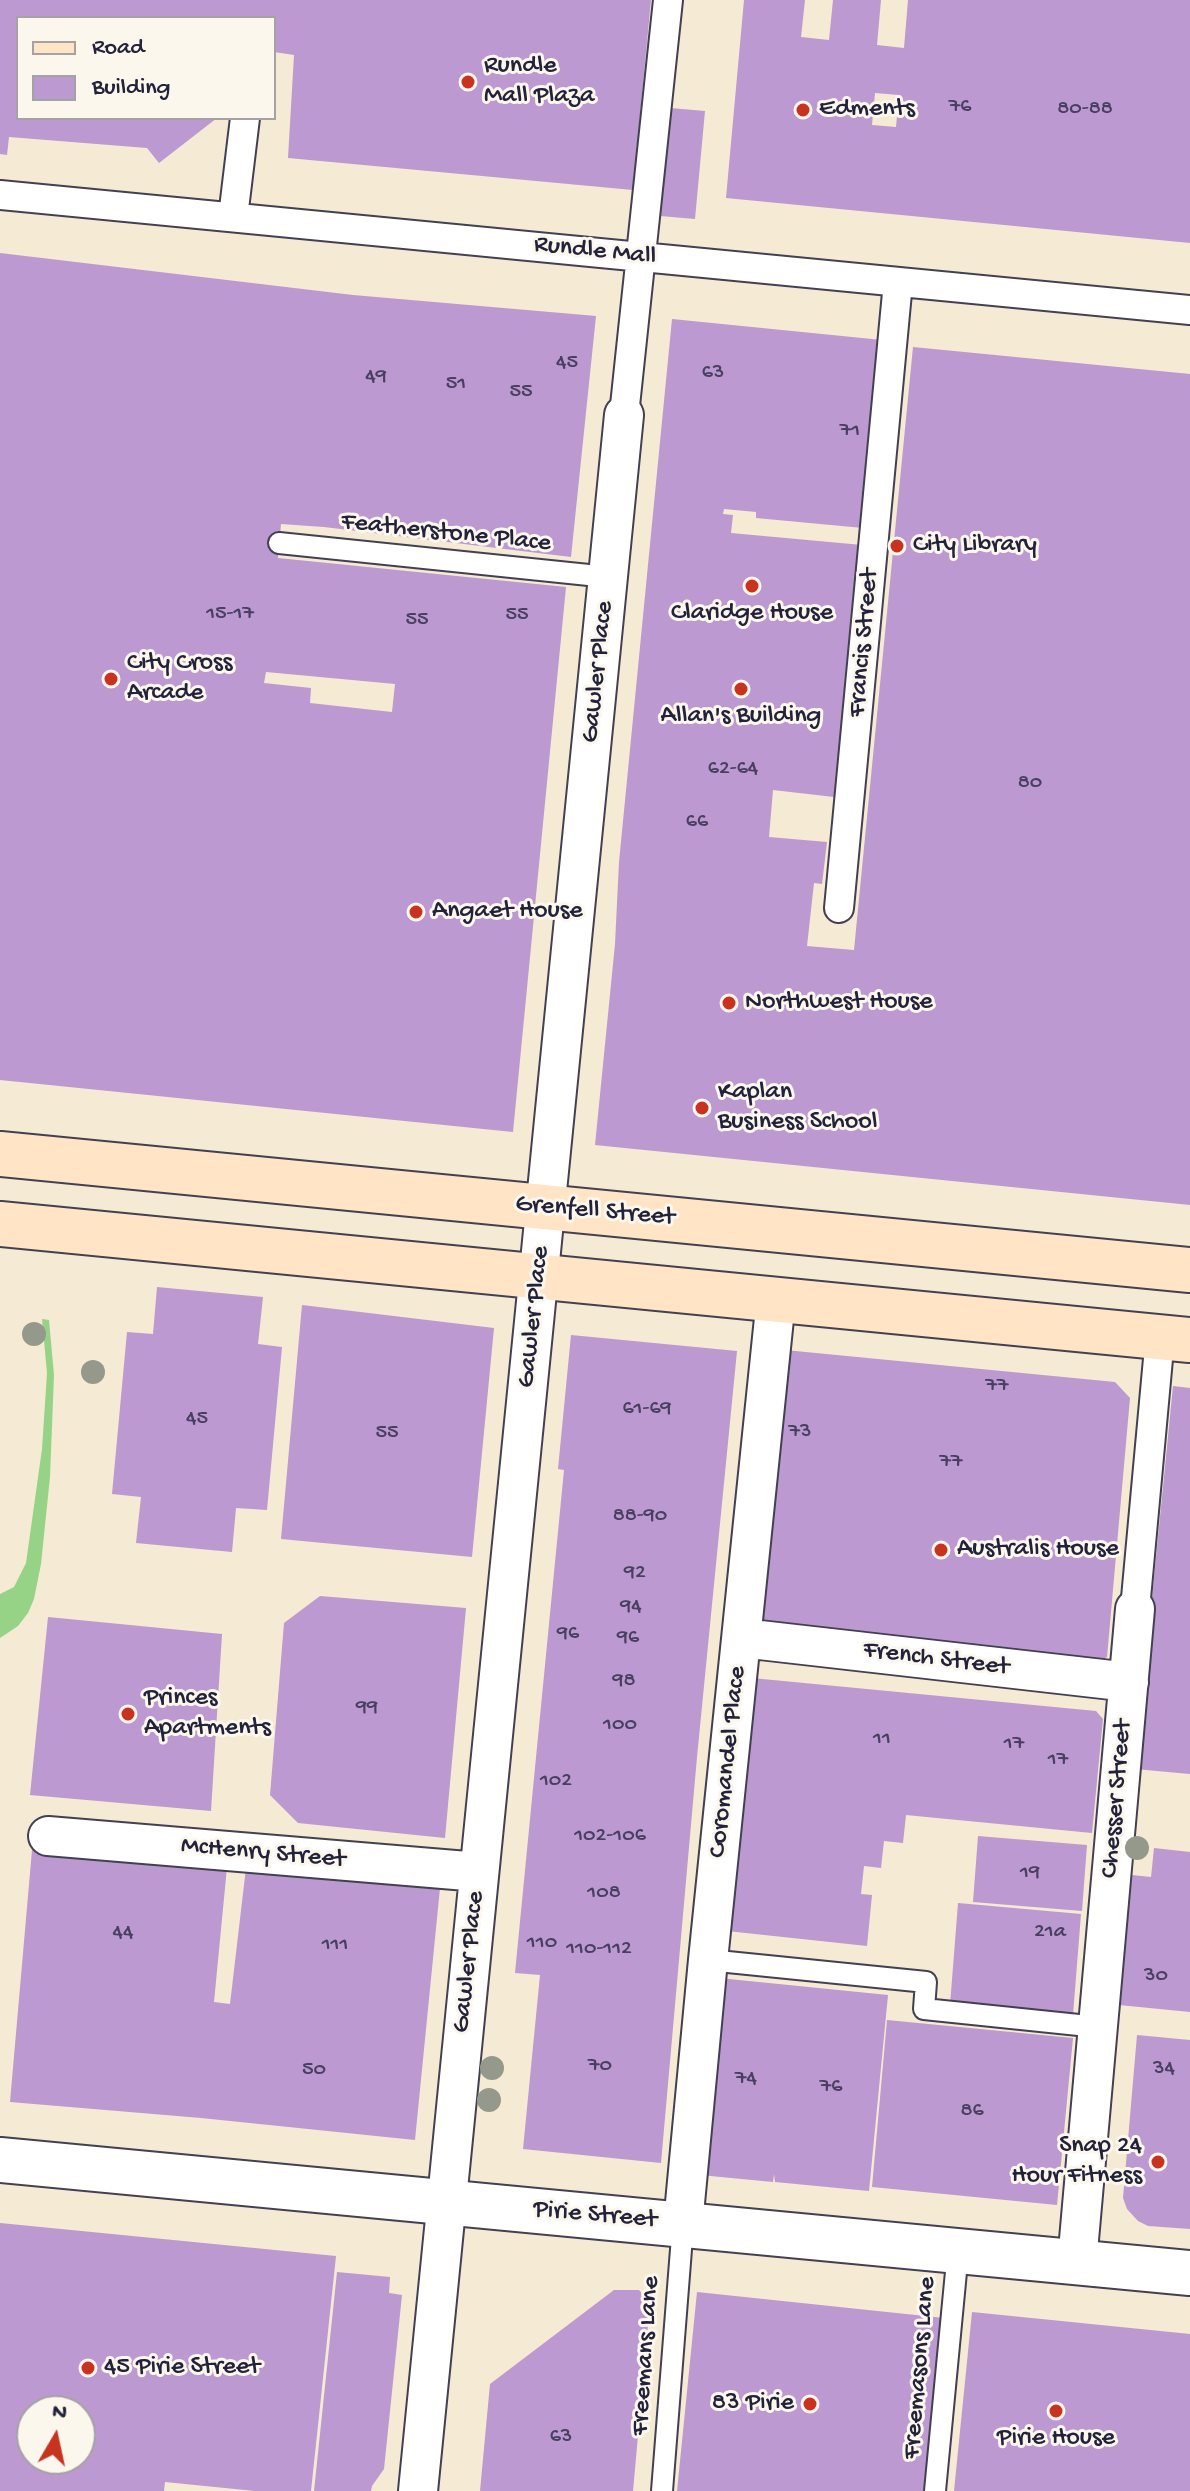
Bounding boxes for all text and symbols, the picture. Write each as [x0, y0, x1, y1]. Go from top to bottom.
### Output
legend [16, 16, 276, 120]
text: Road [92, 34, 144, 63]
place label: Rundle Mall Plaza [484, 51, 594, 112]
marker: Rundle Mall Plaza [459, 73, 477, 91]
text: Building [92, 74, 170, 103]
place label: Edments [819, 94, 915, 126]
house number: 76 [949, 95, 971, 121]
house number: 80-88 [1057, 97, 1113, 123]
marker: Edments [794, 101, 812, 119]
street label: Rundle Mall [532, 230, 658, 274]
house number: 45 [556, 351, 578, 377]
house number: 63 [702, 361, 724, 387]
house number: 49 [365, 365, 387, 391]
house number: 51 [446, 372, 466, 398]
house number: 55 [509, 380, 533, 406]
house number: 71 [840, 419, 860, 445]
street label: Featherstone Place [340, 507, 552, 561]
place label: City Library [913, 530, 1037, 562]
marker: City Library [888, 537, 906, 555]
street label: Francis Street [843, 568, 887, 718]
marker: Claridge House [743, 577, 761, 595]
place label: Claridge House [671, 598, 833, 630]
street label: Gawler Place [576, 600, 622, 744]
house number: 15-17 [206, 602, 254, 628]
house number: 55 [505, 603, 529, 629]
house number: 55 [405, 608, 429, 634]
place label: City Cross Arcade [127, 648, 232, 710]
marker: City Cross Arcade [102, 670, 120, 688]
marker: Allan's Building [732, 680, 750, 698]
place label: Allan's Building [661, 701, 821, 733]
house number: 62-64 [708, 757, 758, 783]
house number: 80 [1018, 771, 1042, 797]
house number: 66 [686, 810, 708, 836]
place label: Angaet House [432, 896, 583, 928]
marker: Angaet House [407, 903, 425, 921]
place label: Northwest House [745, 987, 933, 1019]
marker: Northwest House [720, 994, 738, 1012]
place label: Kaplan Business School [718, 1077, 877, 1138]
marker: Kaplan Business School [693, 1099, 711, 1117]
street label: Grenfell Street [514, 1190, 676, 1234]
street label: Gawler Place [512, 1245, 558, 1389]
house number: 77 [986, 1374, 1008, 1400]
house number: 61-69 [622, 1397, 672, 1423]
house number: 45 [186, 1407, 208, 1433]
house number: 73 [789, 1420, 811, 1446]
house number: 55 [375, 1421, 399, 1447]
house number: 77 [940, 1450, 962, 1476]
house number: 88-90 [613, 1504, 667, 1530]
place label: Australis House [957, 1534, 1119, 1566]
marker: Australis House [932, 1541, 950, 1559]
house number: 92 [624, 1561, 646, 1587]
house number: 94 [620, 1595, 642, 1621]
house number: 96 [557, 1622, 579, 1648]
house number: 96 [617, 1626, 639, 1652]
street label: French Street [861, 1636, 1011, 1684]
street label: Coromandel Place [703, 1664, 755, 1860]
house number: 98 [612, 1669, 636, 1695]
place label: Princes Apartments [144, 1683, 271, 1744]
house number: 99 [356, 1696, 378, 1722]
marker: Princes Apartments [119, 1705, 137, 1723]
house number: 100 [603, 1713, 637, 1739]
street label: Chesser Street [1096, 1719, 1140, 1879]
house number: 11 [873, 1727, 891, 1753]
house number: 17 [1004, 1732, 1024, 1758]
house number: 17 [1048, 1748, 1068, 1774]
house number: 102 [540, 1769, 572, 1795]
house number: 102-106 [574, 1824, 646, 1850]
street label: McHenry Street [179, 1831, 347, 1877]
house number: 19 [1020, 1861, 1040, 1887]
house number: 108 [587, 1881, 621, 1907]
street label: Gawler Place [447, 1890, 493, 2034]
house number: 21a [1034, 1920, 1066, 1946]
house number: 44 [113, 1921, 133, 1947]
house number: 110 [527, 1931, 557, 1957]
house number: 111 [322, 1933, 348, 1959]
house number: 110-112 [566, 1937, 632, 1963]
house number: 30 [1144, 1964, 1168, 1990]
house number: 70 [588, 2054, 612, 2080]
house number: 34 [1153, 2057, 1175, 2083]
house number: 50 [302, 2058, 326, 2084]
house number: 74 [735, 2067, 757, 2093]
house number: 76 [820, 2075, 842, 2101]
house number: 86 [960, 2099, 984, 2125]
place label: Snap 24 Hour Fitness [1012, 2131, 1142, 2192]
marker: Snap 24 Hour Fitness [1149, 2153, 1167, 2171]
street label: Pirie Street [532, 2195, 658, 2237]
street label: Freemans Lane [626, 2275, 668, 2437]
street label: Freemasons Lane [897, 2275, 945, 2461]
place label: 45 Pirie Street [104, 2352, 260, 2384]
marker: 45 Pirie Street [79, 2359, 97, 2377]
place label: 83 Pirie [712, 2388, 794, 2420]
north arrow [16, 2395, 96, 2475]
marker: 83 Pirie [801, 2395, 819, 2413]
text: N [50, 2399, 69, 2427]
marker: Pirie House [1047, 2402, 1065, 2420]
place label: Pirie House [997, 2423, 1115, 2455]
house number: 63 [550, 2425, 572, 2451]

